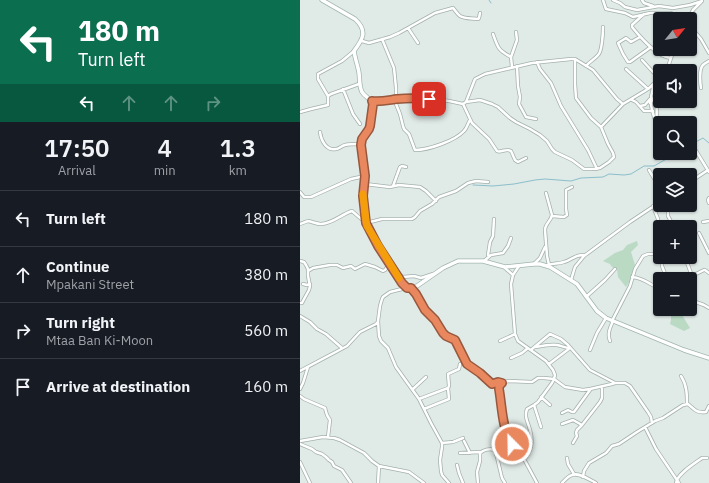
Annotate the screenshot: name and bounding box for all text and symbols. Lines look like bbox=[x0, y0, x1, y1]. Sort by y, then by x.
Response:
text: 180 m bbox=[78, 12, 160, 49]
north arrow bbox=[653, 12, 697, 56]
map controls bbox=[653, 12, 697, 316]
icon: left bbox=[12, 16, 64, 68]
text: Turn left bbox=[78, 48, 146, 71]
button: sound bbox=[653, 64, 697, 108]
pin bbox=[412, 82, 446, 116]
icon: arrive bbox=[418, 88, 440, 110]
icon: left bbox=[76, 92, 98, 114]
icon: ahead bbox=[118, 92, 140, 114]
icon: ahead bbox=[160, 92, 182, 114]
icon: right bbox=[202, 92, 224, 114]
button: search bbox=[653, 116, 697, 160]
text: 17:50 bbox=[44, 132, 109, 164]
text: 4 bbox=[157, 132, 172, 164]
text: 1.3 bbox=[220, 132, 256, 164]
text: Arrival bbox=[58, 162, 96, 179]
text: min bbox=[154, 162, 176, 179]
text: km bbox=[229, 162, 247, 179]
button: layers bbox=[653, 168, 697, 212]
icon: left bbox=[12, 208, 34, 230]
text: Turn left bbox=[46, 209, 106, 228]
text: 180 m bbox=[244, 209, 288, 228]
button: + bbox=[653, 220, 697, 264]
text: Continue bbox=[46, 257, 110, 276]
icon: ahead bbox=[12, 264, 34, 286]
text: 380 m bbox=[244, 265, 288, 284]
button: − bbox=[653, 272, 697, 316]
text: Mpakani Street bbox=[46, 276, 134, 293]
text: Turn right bbox=[46, 313, 115, 332]
icon: right bbox=[12, 320, 34, 342]
text: 560 m bbox=[244, 321, 288, 340]
text: Mtaa Ban Ki-Moon bbox=[46, 332, 153, 349]
icon: arrive bbox=[12, 376, 34, 398]
text: Arrive at destination bbox=[46, 377, 190, 396]
text: 160 m bbox=[244, 377, 288, 396]
position arrow bbox=[491, 423, 533, 465]

